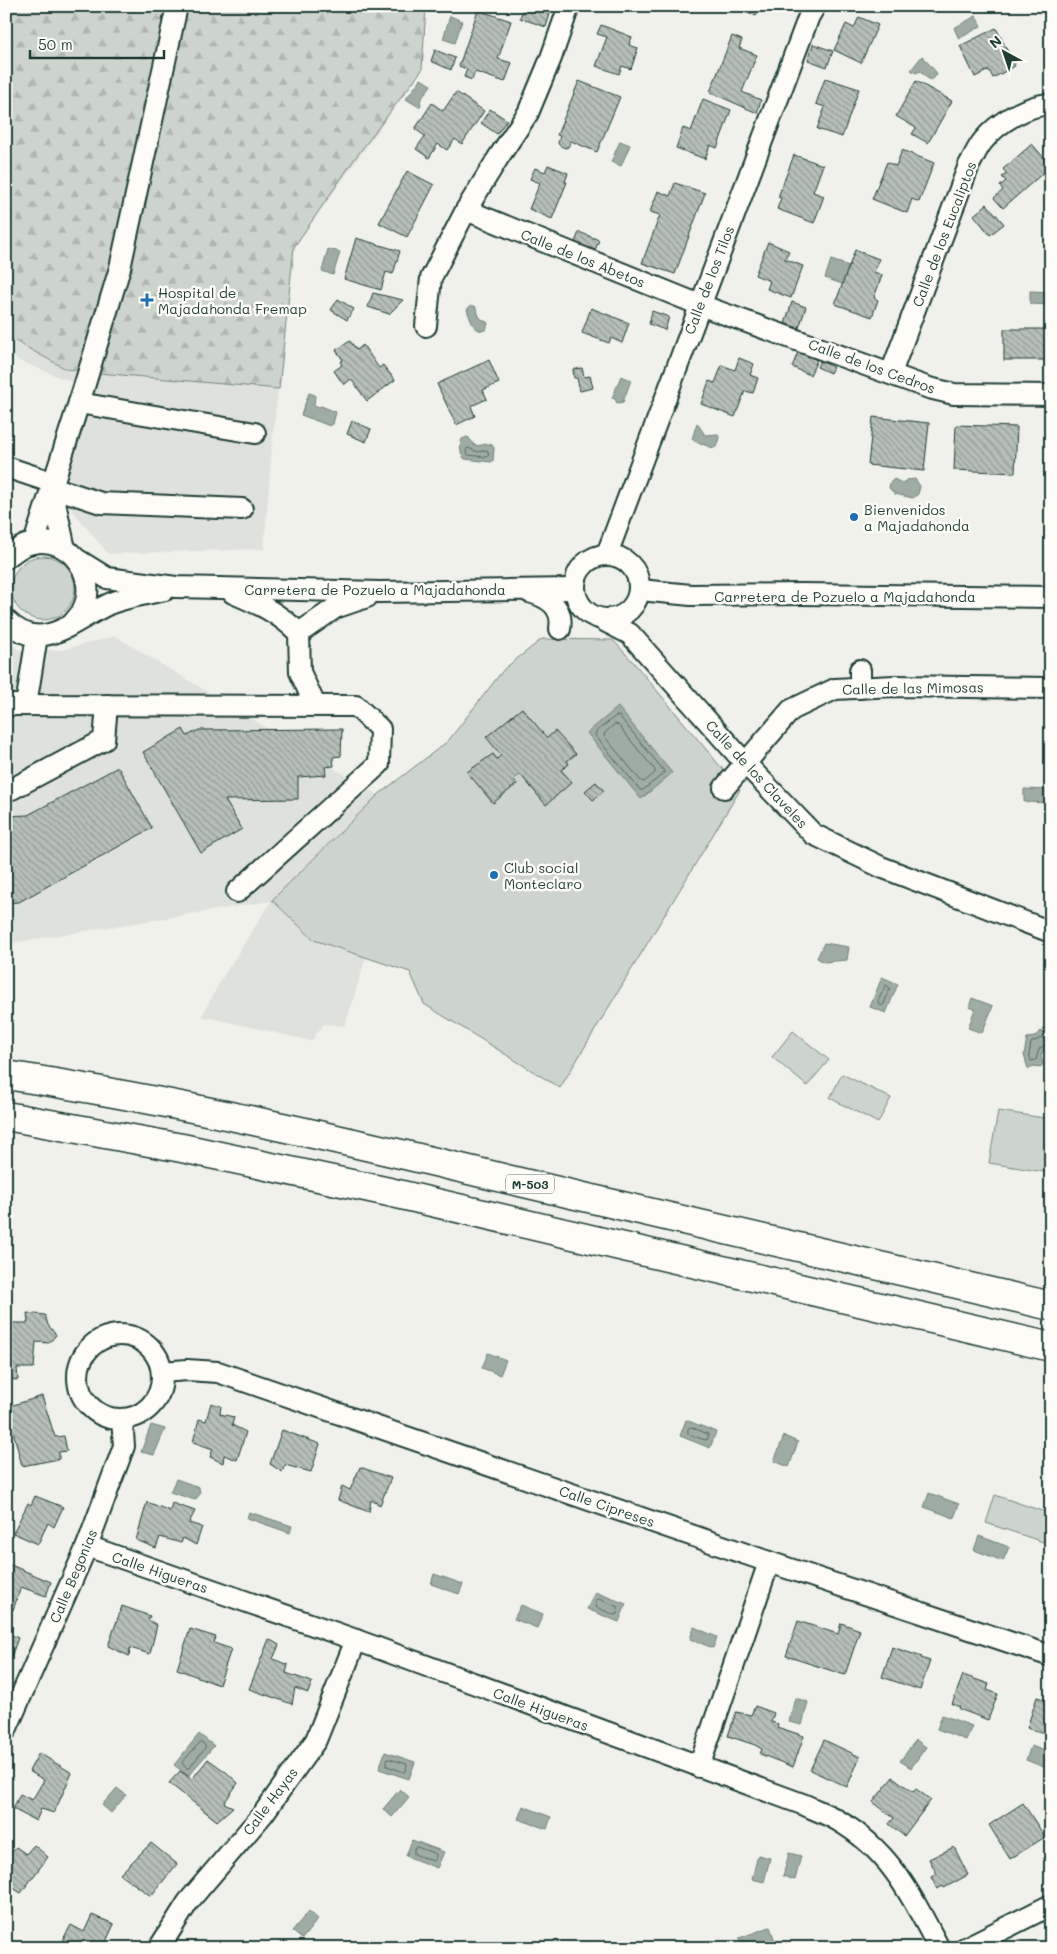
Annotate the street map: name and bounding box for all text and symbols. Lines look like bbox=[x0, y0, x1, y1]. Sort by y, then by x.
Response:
scale bar bbox=[30, 28, 164, 60]
north arrow bbox=[980, 28, 1030, 78]
text: N bbox=[985, 31, 1006, 52]
text: 50 m bbox=[38, 34, 73, 54]
street label: Calle de los Eucaliptos bbox=[907, 159, 981, 309]
street label: Calle de los Tilos bbox=[680, 223, 738, 337]
street label: Calle de los Abetos bbox=[518, 224, 648, 292]
place label: Hospital de Majadahonda Fremap bbox=[158, 283, 307, 318]
marker: Hospital de Majadahonda Fremap bbox=[140, 293, 154, 307]
street label: Calle de los Cedros bbox=[806, 334, 938, 398]
place label: Bienvenidos a Majadahonda bbox=[864, 500, 970, 535]
marker: Bienvenidos a Majadahonda bbox=[848, 511, 860, 523]
street label: Carretera de Pozuelo a Majadahonda bbox=[244, 580, 506, 599]
street label: Carretera de Pozuelo a Majadahonda bbox=[714, 587, 976, 606]
street label: Calle de las Mimosas bbox=[842, 677, 984, 699]
street label: Calle de los Claveles bbox=[702, 716, 812, 832]
place label: Club social Monteclaro bbox=[504, 858, 582, 893]
marker: Club social Monteclaro bbox=[488, 869, 500, 881]
road number: M-503 bbox=[506, 1174, 554, 1194]
street label: Calle Cipreses bbox=[557, 1481, 657, 1531]
street label: Calle Begonias bbox=[45, 1526, 101, 1626]
street label: Calle Higueras bbox=[110, 1547, 210, 1597]
street label: Calle Higueras bbox=[491, 1683, 591, 1735]
street label: Calle Hayas bbox=[238, 1763, 302, 1839]

